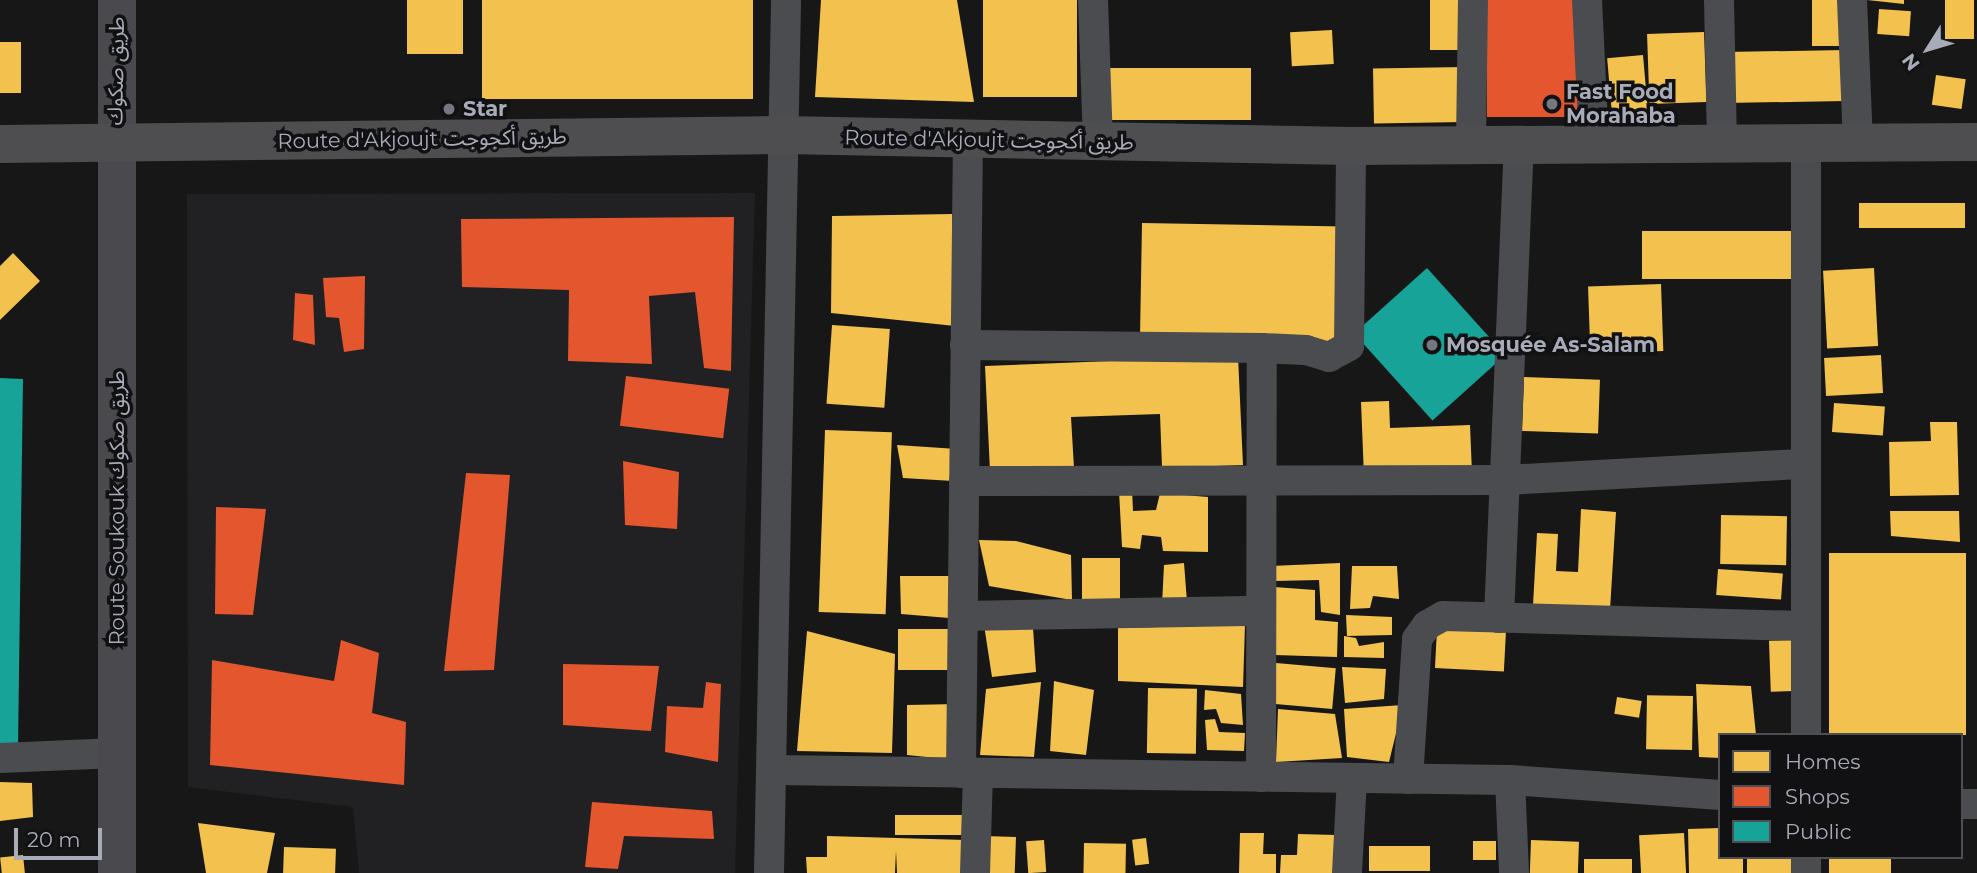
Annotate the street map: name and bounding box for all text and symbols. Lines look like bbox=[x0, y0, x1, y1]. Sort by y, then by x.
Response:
north arrow bbox=[1893, 14, 1963, 84]
street label: طريق صكوك bbox=[102, 16, 130, 126]
text: N bbox=[1897, 49, 1925, 75]
place label: Fast Food Morahaba bbox=[1566, 79, 1676, 129]
place label: Star bbox=[463, 96, 507, 122]
marker: Fast Food Morahaba bbox=[1544, 96, 1560, 112]
marker: Star bbox=[441, 101, 457, 117]
street label: Route d'Akjoujt طريق أكجوجت bbox=[277, 124, 567, 154]
street label: Route d'Akjoujt طريق أكجوجت bbox=[844, 125, 1134, 155]
place label: Mosquée As-Salam bbox=[1446, 332, 1655, 358]
marker: Mosquée As-Salam bbox=[1424, 337, 1440, 353]
street label: Route Soukouk طريق صكوك bbox=[104, 370, 130, 646]
legend bbox=[1718, 733, 1963, 859]
text: Homes bbox=[1785, 749, 1860, 774]
text: Shops bbox=[1785, 784, 1850, 809]
scale bar bbox=[18, 814, 105, 858]
text: Public bbox=[1785, 819, 1852, 844]
text: 20 m bbox=[27, 827, 81, 852]

